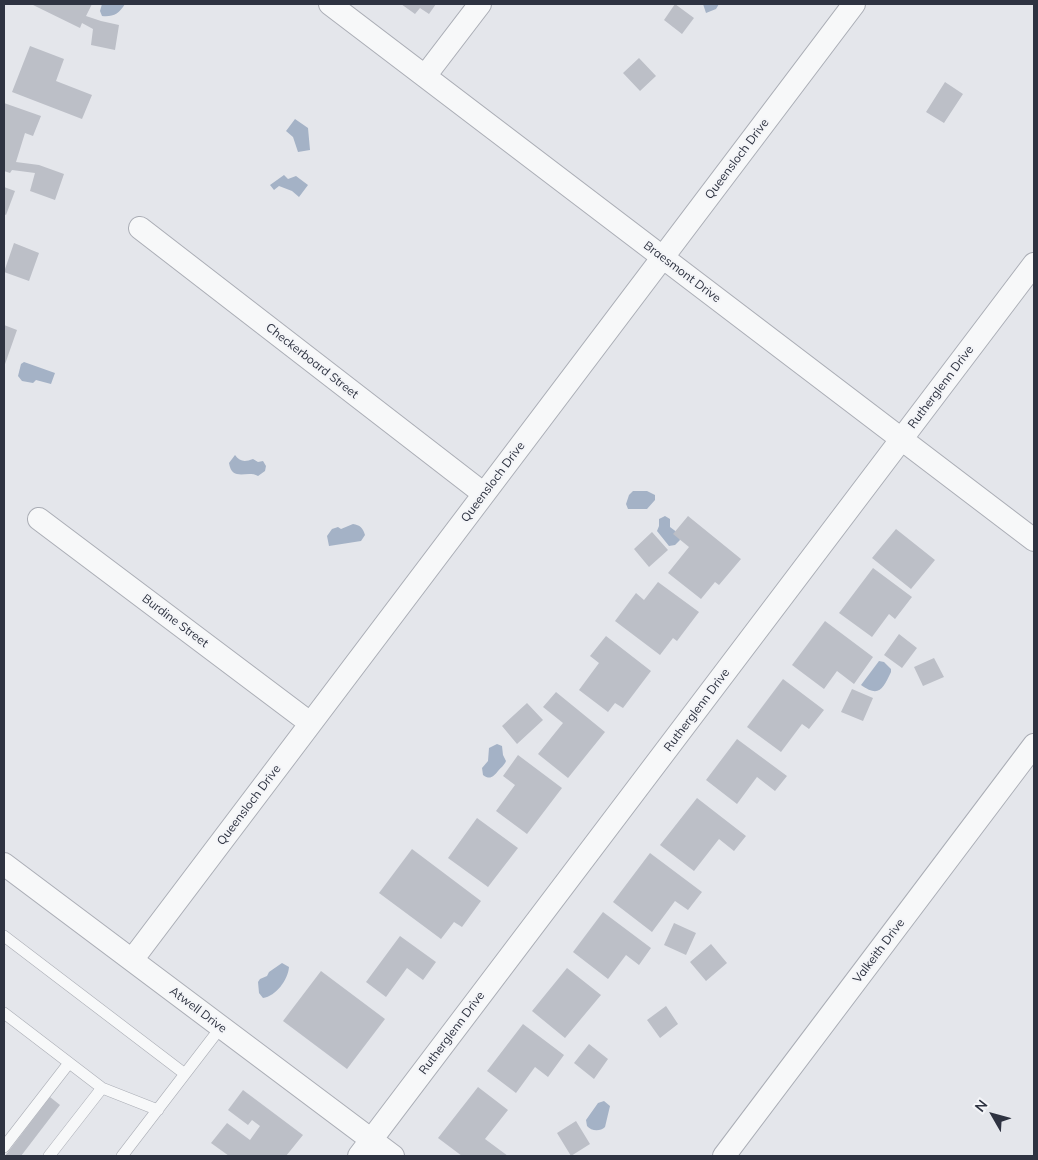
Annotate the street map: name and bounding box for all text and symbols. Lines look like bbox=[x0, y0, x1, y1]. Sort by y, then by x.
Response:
street label: Queensloch Drive bbox=[702, 116, 772, 202]
street label: Braesmont Drive bbox=[641, 238, 723, 306]
street label: Checkerboard Street bbox=[263, 320, 361, 402]
street label: Rutherglenn Drive bbox=[905, 343, 977, 431]
street label: Queensloch Drive bbox=[458, 439, 528, 525]
street label: Burdine Street bbox=[139, 591, 211, 651]
street label: Rutherglenn Drive bbox=[661, 666, 733, 754]
street label: Queensloch Drive bbox=[214, 762, 284, 848]
street label: Valkeith Drive bbox=[850, 916, 908, 986]
street label: Atwell Drive bbox=[167, 984, 229, 1036]
street label: Rutherglenn Drive bbox=[416, 989, 488, 1077]
north arrow bbox=[968, 1090, 1018, 1140]
text: N bbox=[971, 1096, 992, 1115]

